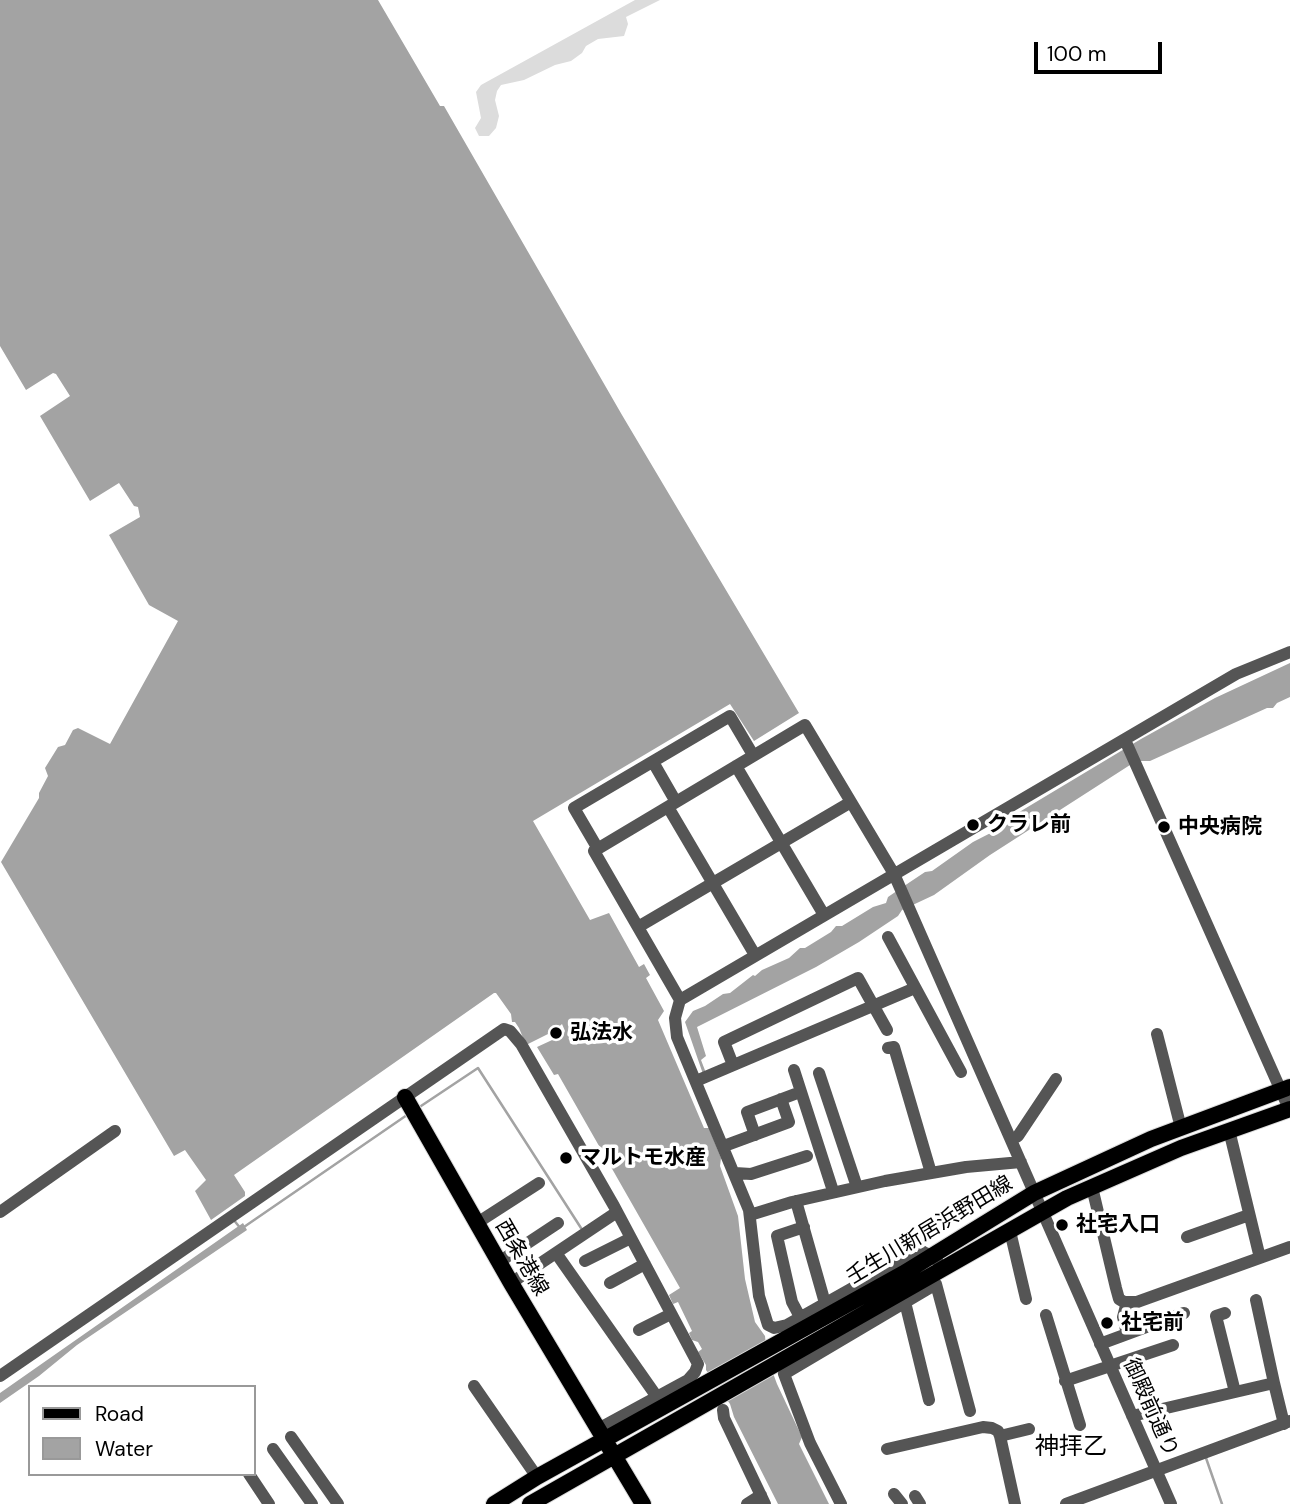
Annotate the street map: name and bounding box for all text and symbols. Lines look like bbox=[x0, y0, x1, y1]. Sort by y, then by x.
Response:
scale bar bbox=[1038, 28, 1166, 72]
text: 100 m bbox=[1047, 40, 1107, 68]
place label: クラレ前 bbox=[987, 812, 1071, 838]
place label: 中央病院 bbox=[1178, 814, 1262, 840]
marker: クラレ前 bbox=[965, 817, 981, 833]
marker: 中央病院 bbox=[1156, 819, 1172, 835]
place label: 弘法水 bbox=[570, 1020, 633, 1046]
marker: 弘法水 bbox=[548, 1025, 564, 1041]
place label: マルトモ水産 bbox=[580, 1145, 706, 1171]
marker: マルトモ水産 bbox=[558, 1150, 574, 1166]
street label: 壬生川新居浜野田線 bbox=[843, 1172, 1017, 1290]
place label: 社宅入口 bbox=[1076, 1212, 1160, 1238]
street label: 西条港線 bbox=[489, 1215, 553, 1301]
marker: 社宅入口 bbox=[1054, 1217, 1070, 1233]
place label: 社宅前 bbox=[1121, 1310, 1184, 1336]
marker: 社宅前 bbox=[1099, 1315, 1115, 1331]
street label: 御殿前通り bbox=[1117, 1355, 1183, 1461]
legend bbox=[28, 1385, 256, 1476]
text: Road bbox=[95, 1400, 144, 1428]
district label: 神拝乙 bbox=[1035, 1434, 1107, 1462]
text: Water bbox=[95, 1435, 153, 1463]

